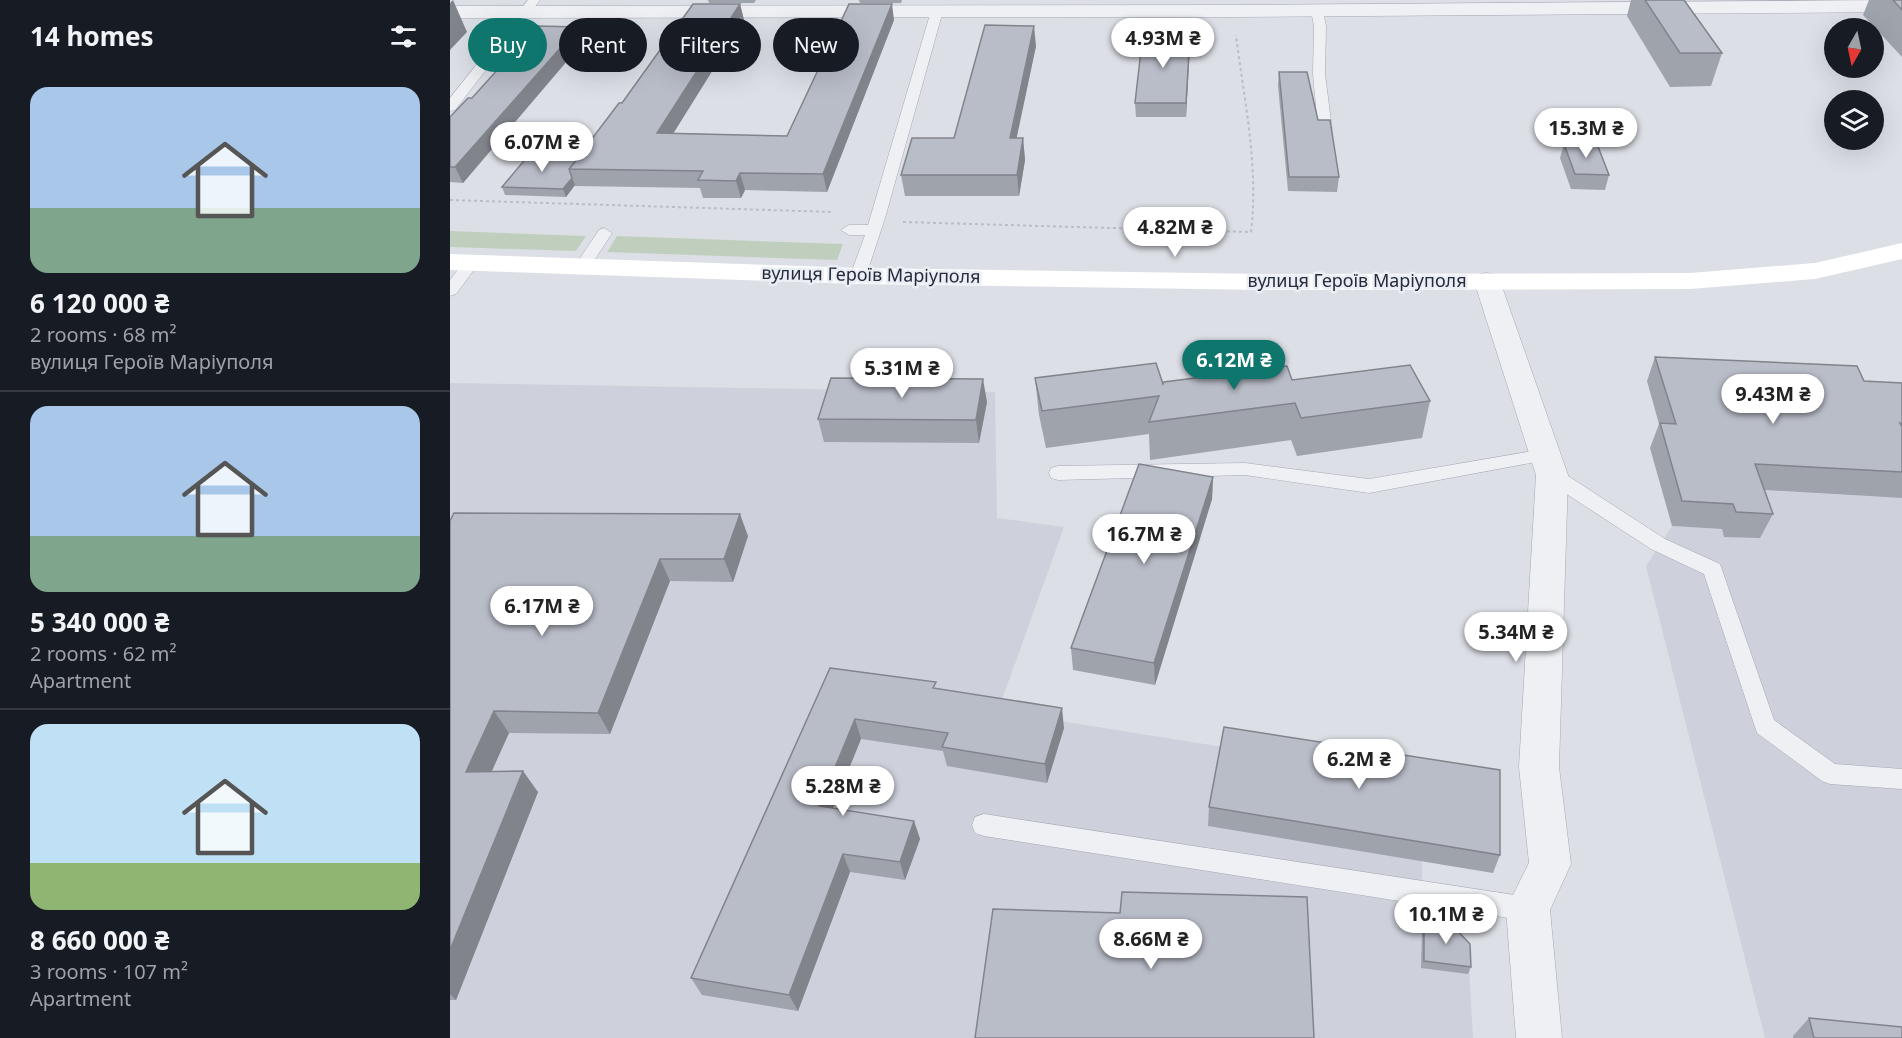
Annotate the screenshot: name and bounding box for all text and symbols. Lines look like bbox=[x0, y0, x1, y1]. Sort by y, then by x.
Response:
text: 14 homes bbox=[30, 18, 154, 54]
chip: Buy bbox=[468, 18, 547, 72]
chip: Rent bbox=[559, 18, 647, 72]
chip: Filters bbox=[659, 18, 761, 72]
chip: New bbox=[773, 18, 859, 72]
pin: 4.93M ₴ bbox=[1108, 18, 1218, 69]
north arrow bbox=[1824, 18, 1884, 78]
map controls bbox=[1824, 18, 1884, 150]
icon: filters bbox=[387, 20, 420, 53]
text: 4.93M ₴ bbox=[1125, 24, 1201, 51]
button: layers bbox=[1824, 90, 1884, 150]
pin: 15.3M ₴ bbox=[1531, 108, 1641, 159]
text: 15.3M ₴ bbox=[1548, 114, 1624, 141]
pin: 6.07M ₴ bbox=[487, 122, 597, 173]
icon: home bbox=[171, 126, 279, 234]
text: 6.07M ₴ bbox=[504, 128, 580, 155]
pin: 4.82M ₴ bbox=[1120, 207, 1230, 258]
text: 4.82M ₴ bbox=[1137, 213, 1213, 240]
street label: вулиця Героїв Маріуполя bbox=[761, 260, 981, 288]
street label: вулиця Героїв Маріуполя bbox=[1247, 268, 1467, 292]
text: 6 120 000 ₴ bbox=[30, 285, 169, 321]
text: 2 rooms · 68 m² bbox=[30, 321, 177, 348]
pin: 6.12M ₴ bbox=[1179, 340, 1289, 391]
text: 6.12M ₴ bbox=[1196, 346, 1272, 373]
text: вулиця Героїв Маріуполя bbox=[30, 348, 274, 375]
pin: 5.31M ₴ bbox=[847, 348, 957, 399]
text: 5.31M ₴ bbox=[864, 354, 940, 381]
pin: 9.43M ₴ bbox=[1718, 374, 1828, 425]
text: 9.43M ₴ bbox=[1735, 380, 1811, 407]
icon: home bbox=[171, 445, 279, 553]
pin: 16.7M ₴ bbox=[1089, 514, 1199, 565]
text: 16.7M ₴ bbox=[1106, 520, 1182, 547]
pin: 6.17M ₴ bbox=[487, 586, 597, 637]
text: 6.17M ₴ bbox=[504, 592, 580, 619]
text: 5 340 000 ₴ bbox=[30, 604, 169, 640]
pin: 5.34M ₴ bbox=[1461, 612, 1571, 663]
text: 5.34M ₴ bbox=[1478, 618, 1554, 645]
text: 2 rooms · 62 m² bbox=[30, 640, 177, 667]
text: Apartment bbox=[30, 667, 131, 694]
pin: 6.2M ₴ bbox=[1310, 739, 1408, 790]
text: 6.2M ₴ bbox=[1327, 745, 1391, 772]
icon: home bbox=[171, 763, 279, 871]
pin: 5.28M ₴ bbox=[788, 766, 898, 817]
text: 5.28M ₴ bbox=[805, 772, 881, 799]
pin: 10.1M ₴ bbox=[1391, 894, 1501, 945]
text: 10.1M ₴ bbox=[1408, 900, 1484, 927]
pin: 8.66M ₴ bbox=[1096, 919, 1206, 970]
text: 8 660 000 ₴ bbox=[30, 922, 169, 958]
text: 8.66M ₴ bbox=[1113, 925, 1189, 952]
text: 3 rooms · 107 m² bbox=[30, 958, 188, 985]
text: Apartment bbox=[30, 985, 131, 1012]

